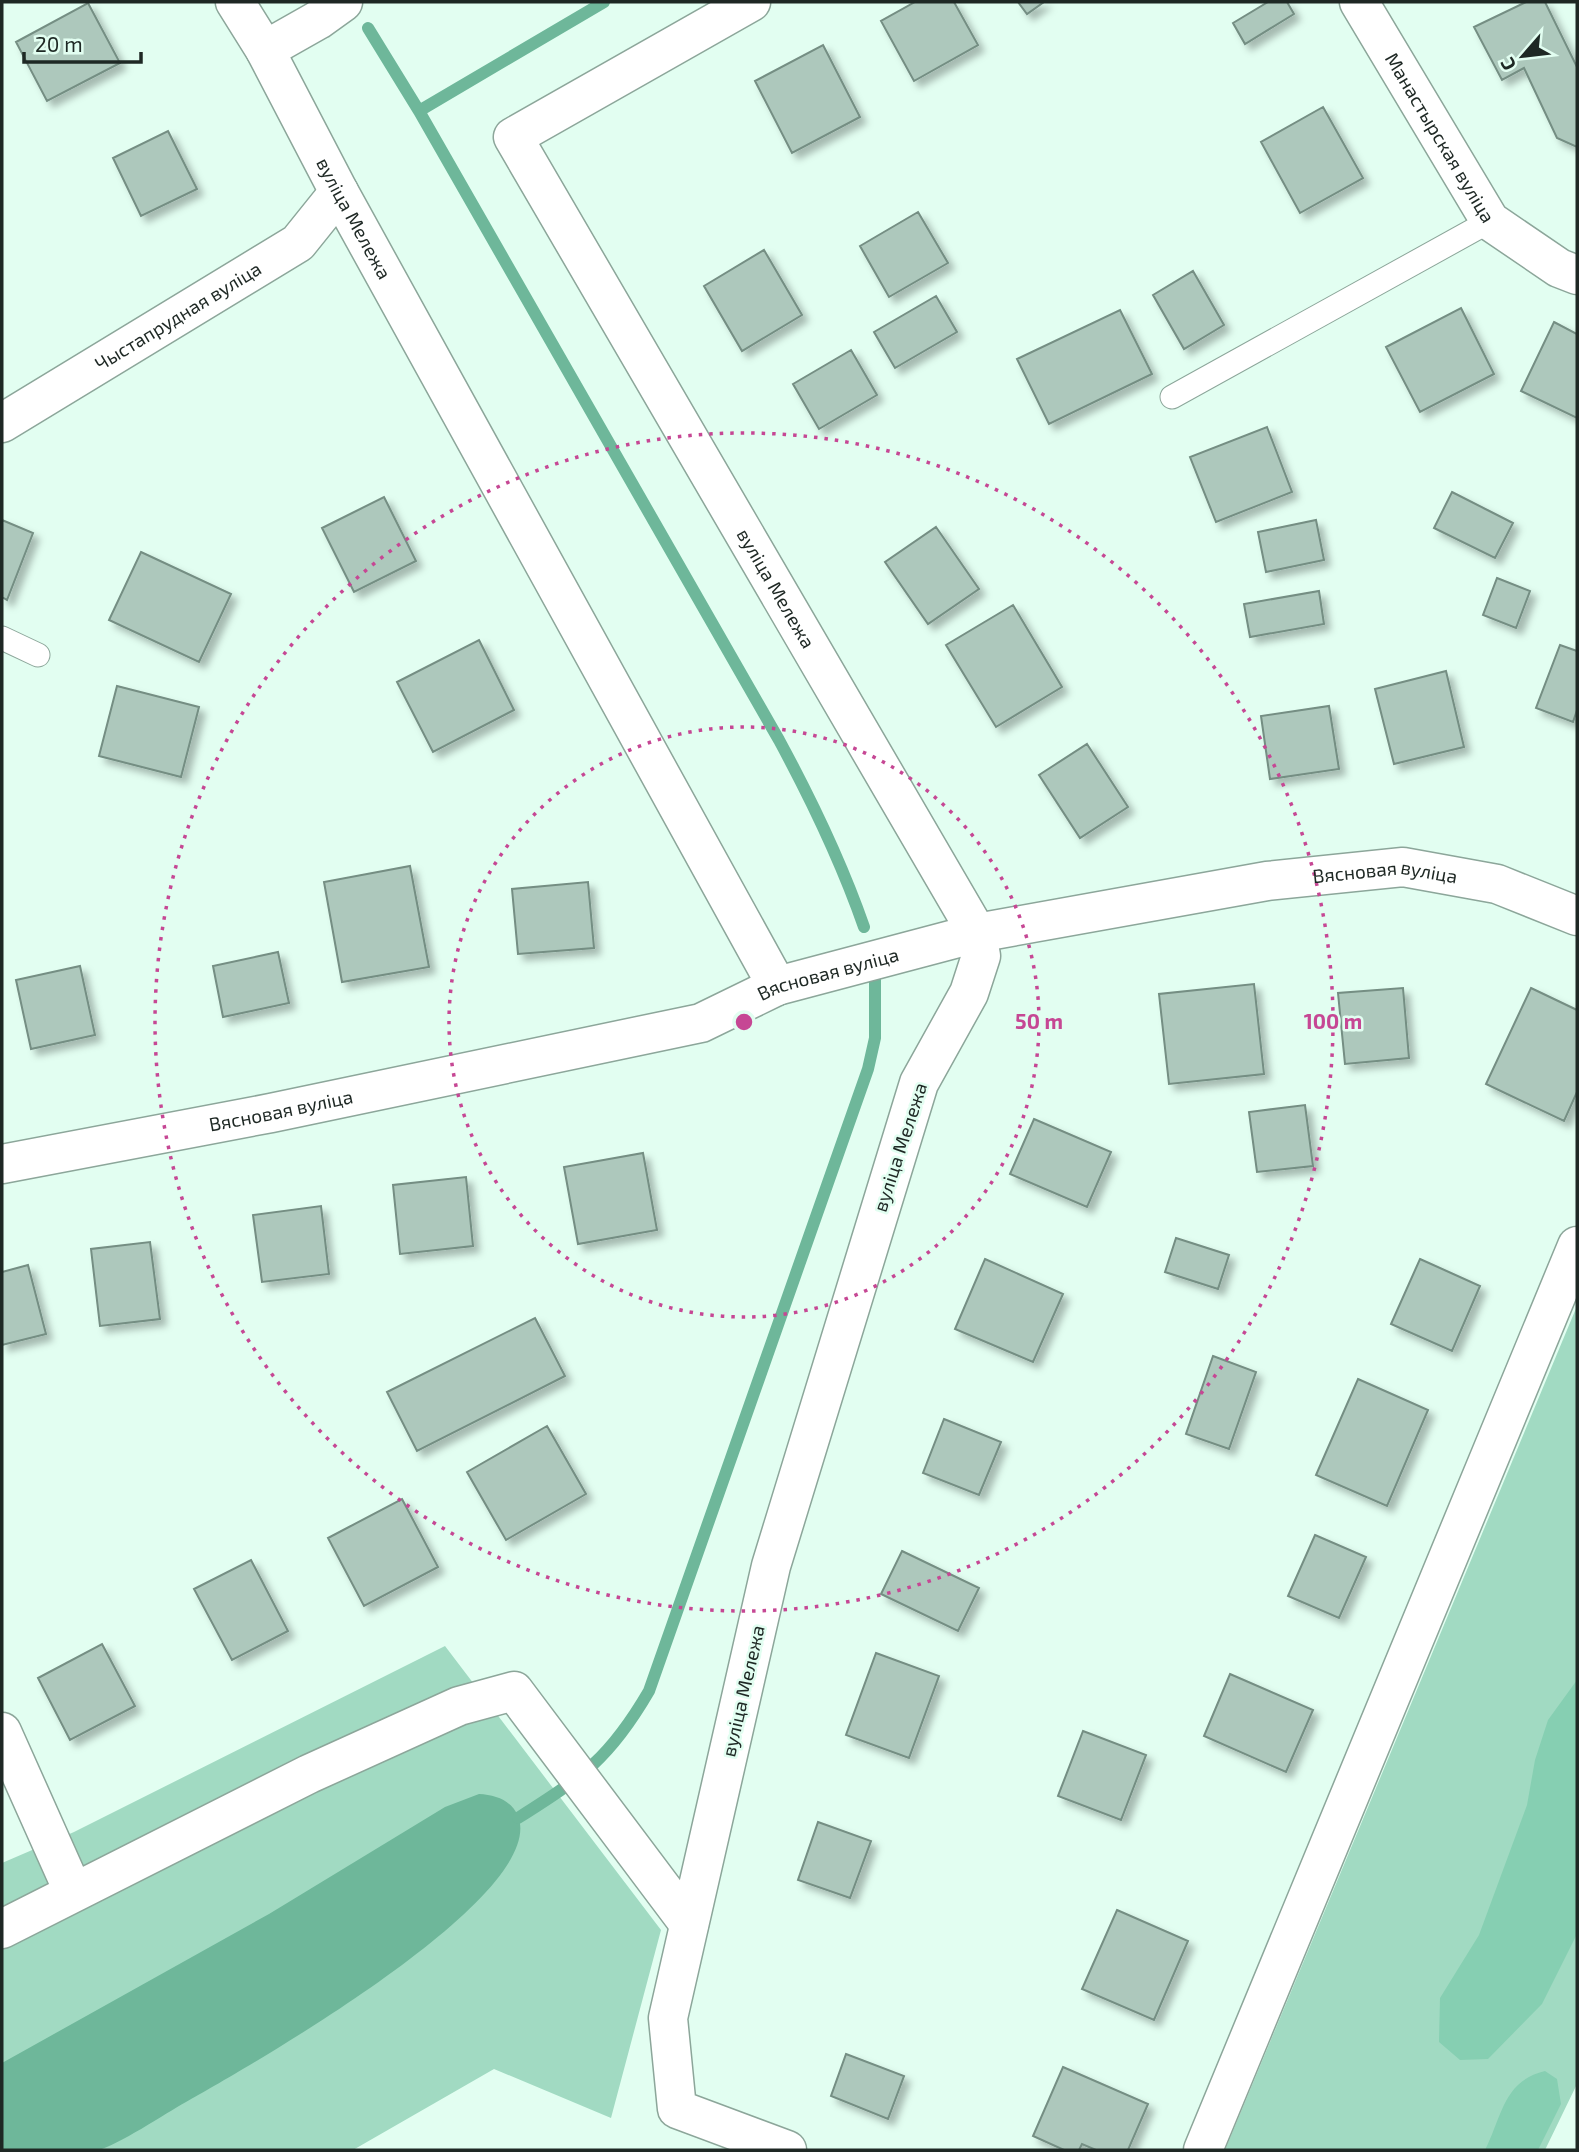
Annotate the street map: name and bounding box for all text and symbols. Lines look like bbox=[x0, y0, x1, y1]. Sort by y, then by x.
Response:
scale bar bbox=[24, 21, 142, 65]
north arrow bbox=[1488, 21, 1558, 91]
text: 20 m bbox=[35, 31, 83, 56]
street label: Манастырская вуліца bbox=[1381, 48, 1500, 226]
text: С bbox=[1495, 54, 1520, 75]
street label: вуліца Мележа bbox=[312, 154, 397, 283]
street label: Чыстапрудная вуліца bbox=[90, 256, 265, 375]
street label: вуліца Мележа bbox=[733, 524, 820, 652]
street label: Вясновая вуліца bbox=[1311, 855, 1459, 888]
street label: Вясновая вуліца bbox=[753, 942, 901, 1005]
text: 50 m bbox=[1015, 1008, 1063, 1033]
text: 100 m bbox=[1304, 1008, 1362, 1033]
centre of rings bbox=[732, 1010, 756, 1034]
street label: вуліца Мележа bbox=[868, 1079, 932, 1215]
street label: Вясновая вуліца bbox=[207, 1084, 355, 1136]
street label: вуліца Мележа bbox=[716, 1623, 770, 1759]

